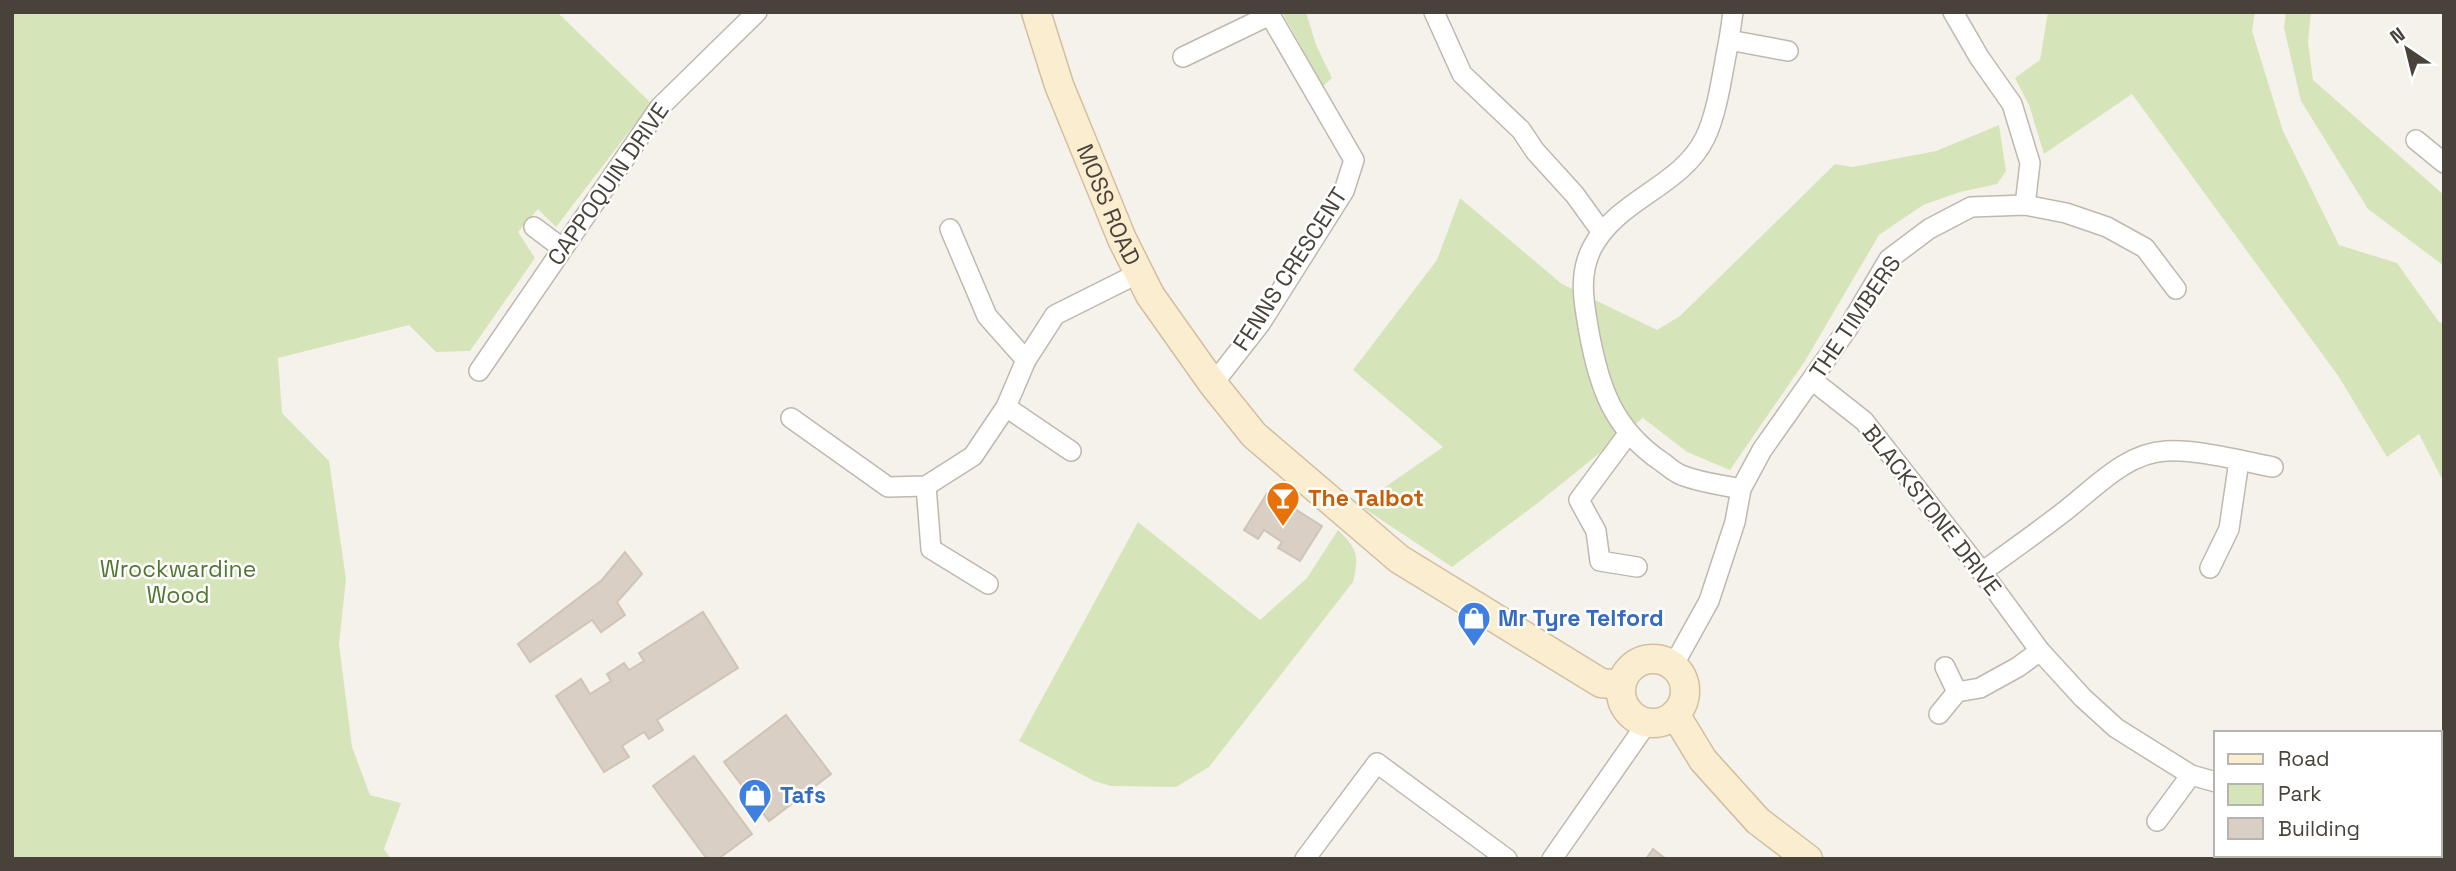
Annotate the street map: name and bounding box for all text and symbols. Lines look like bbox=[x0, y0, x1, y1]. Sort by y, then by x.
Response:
north arrow bbox=[2372, 14, 2442, 84]
text: N bbox=[2385, 22, 2410, 49]
street label: CAPPOQUIN DRIVE bbox=[541, 97, 675, 271]
street label: MOSS ROAD bbox=[1070, 140, 1148, 270]
street label: FENNS CRESCENT bbox=[1226, 182, 1354, 356]
street label: THE TIMBERS bbox=[1803, 249, 1907, 385]
street label: BLACKSTONE DRIVE bbox=[1856, 418, 2008, 602]
bar icon: The Talbot bbox=[1264, 479, 1302, 528]
place label: The Talbot bbox=[1308, 483, 1424, 513]
park label: Wrockwardine Wood bbox=[100, 554, 256, 610]
shop icon: Mr Tyre Telford bbox=[1455, 599, 1493, 648]
place label: Mr Tyre Telford bbox=[1498, 603, 1664, 633]
legend bbox=[2214, 731, 2442, 857]
text: Road bbox=[2278, 745, 2330, 772]
shop icon: Tafs bbox=[736, 776, 774, 825]
place label: Tafs bbox=[780, 780, 826, 810]
text: Park bbox=[2278, 780, 2322, 807]
text: Building bbox=[2278, 815, 2360, 842]

